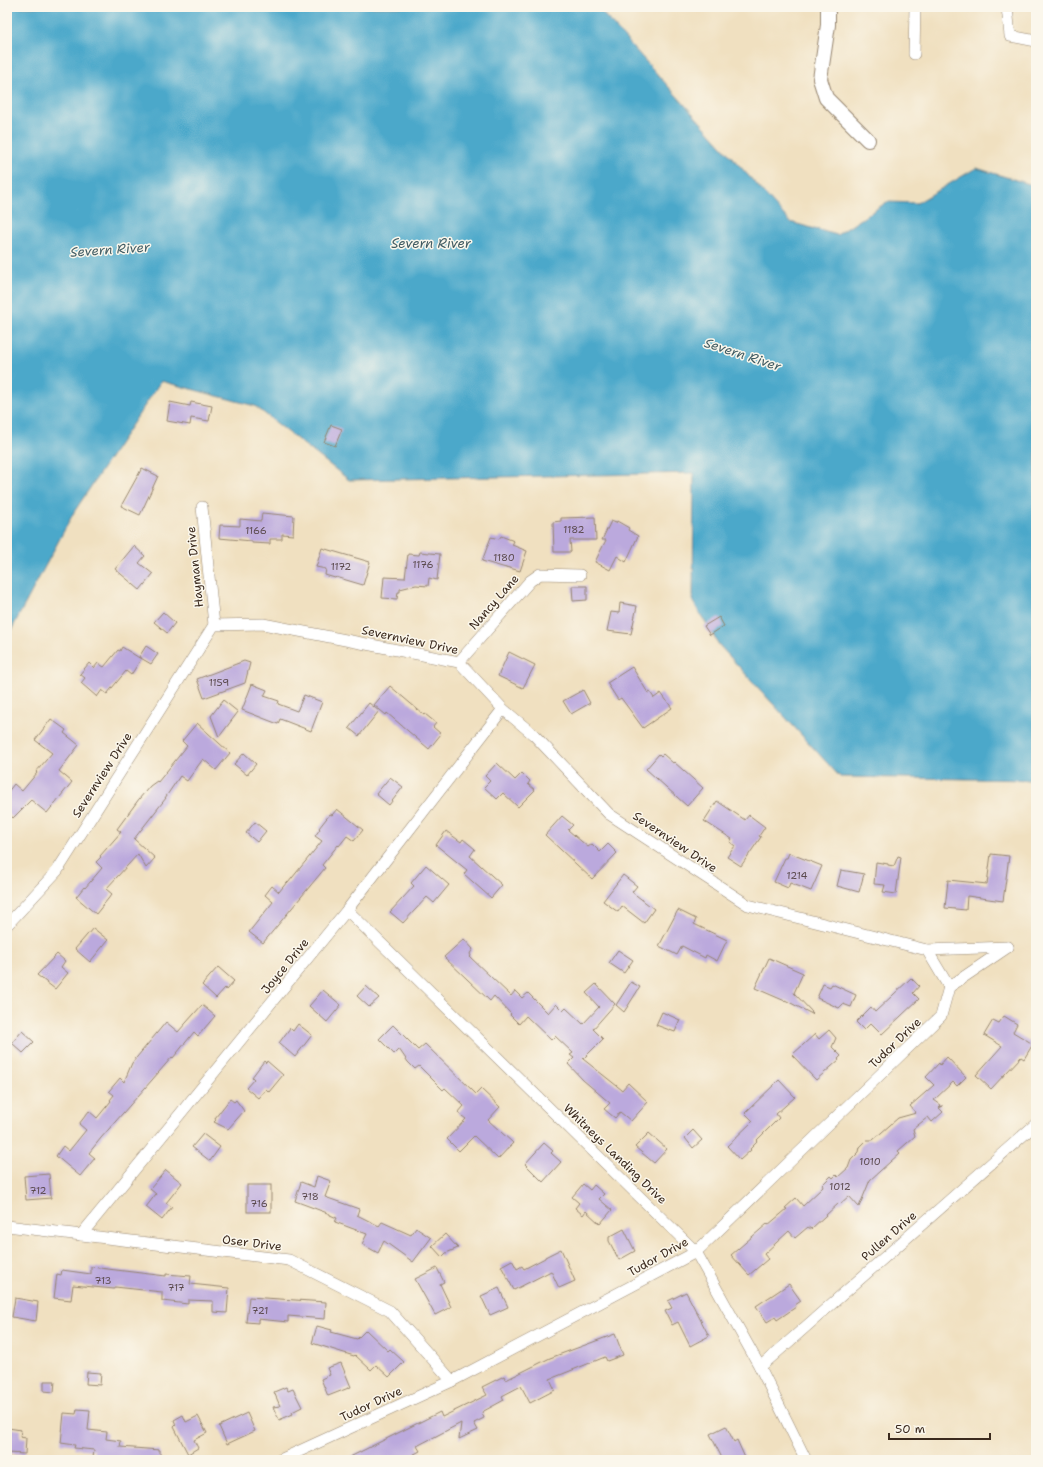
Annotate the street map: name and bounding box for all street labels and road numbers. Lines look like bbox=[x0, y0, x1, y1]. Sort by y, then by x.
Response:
street label: Hayman Drive bbox=[183, 525, 207, 608]
street label: Nancy Lane bbox=[465, 571, 523, 633]
street label: Severnview Drive bbox=[360, 622, 460, 658]
street label: Severnview Drive bbox=[68, 729, 136, 821]
street label: Severnview Drive bbox=[630, 808, 720, 876]
street label: Joyce Drive bbox=[258, 935, 313, 997]
street label: Tudor Drive bbox=[865, 1014, 925, 1072]
street label: Whitneys Landing Drive bbox=[560, 1100, 670, 1208]
street label: Pullen Drive bbox=[858, 1207, 920, 1264]
street label: Oser Drive bbox=[221, 1231, 283, 1255]
street label: Tudor Drive bbox=[625, 1234, 691, 1280]
street label: Tudor Drive bbox=[337, 1383, 405, 1425]

